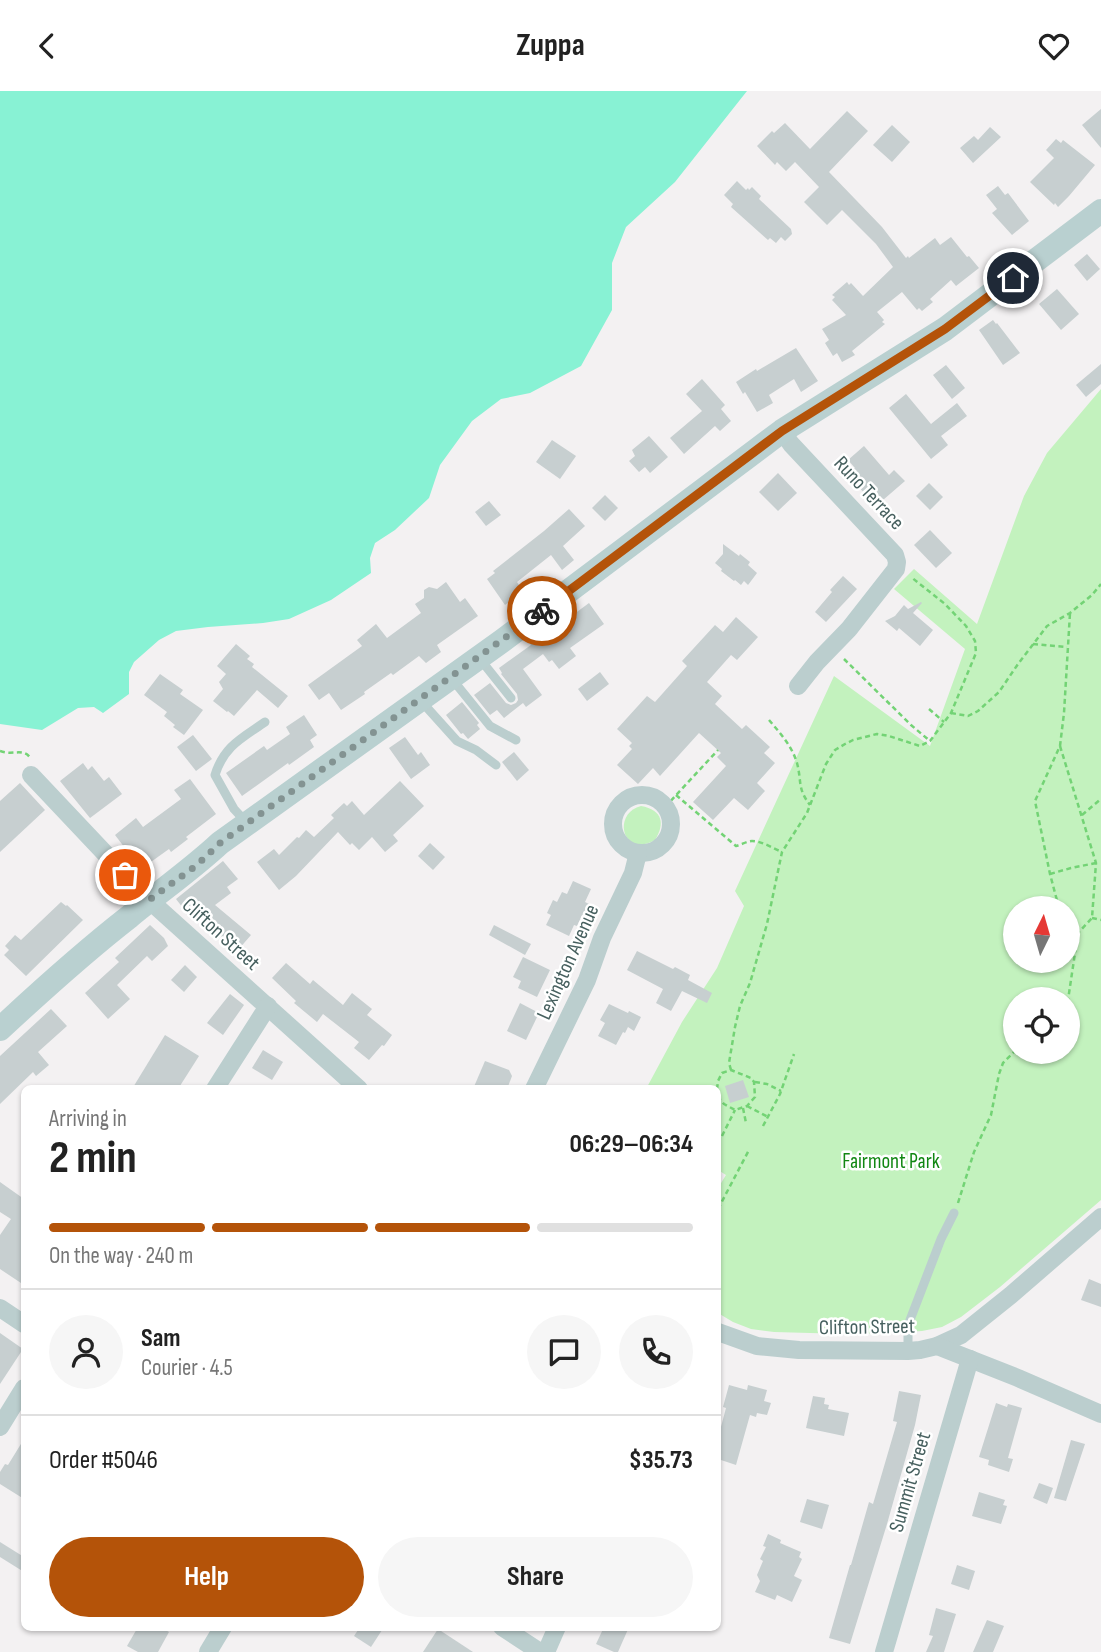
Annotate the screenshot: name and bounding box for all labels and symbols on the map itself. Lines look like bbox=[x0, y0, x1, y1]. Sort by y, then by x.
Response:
pin bbox=[983, 248, 1043, 308]
street label: Runo Terrace bbox=[829, 451, 909, 535]
courier bbox=[507, 576, 577, 646]
pin bbox=[95, 845, 155, 905]
street label: Clifton Street bbox=[177, 893, 265, 975]
north arrow bbox=[1003, 896, 1080, 973]
street label: Lexington Avenue bbox=[531, 900, 605, 1024]
park label: Fairmont Park bbox=[842, 1149, 940, 1174]
street label: Clifton Street bbox=[819, 1314, 915, 1340]
street label: Summit Street bbox=[884, 1429, 936, 1535]

